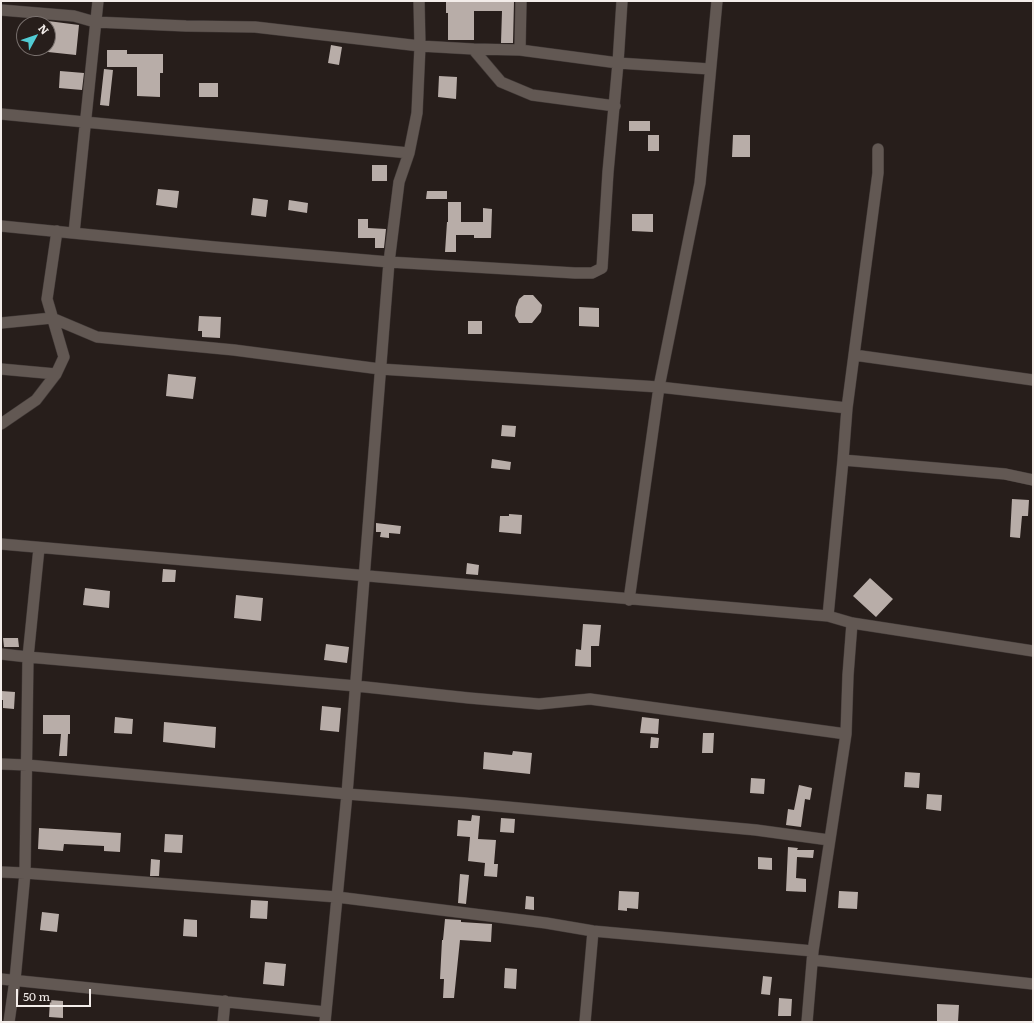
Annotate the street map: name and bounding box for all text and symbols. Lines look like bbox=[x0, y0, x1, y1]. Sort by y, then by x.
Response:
north arrow bbox=[16, 16, 56, 56]
text: N bbox=[35, 20, 54, 38]
scale bar bbox=[18, 981, 93, 1007]
text: 50 m bbox=[23, 987, 50, 1005]

